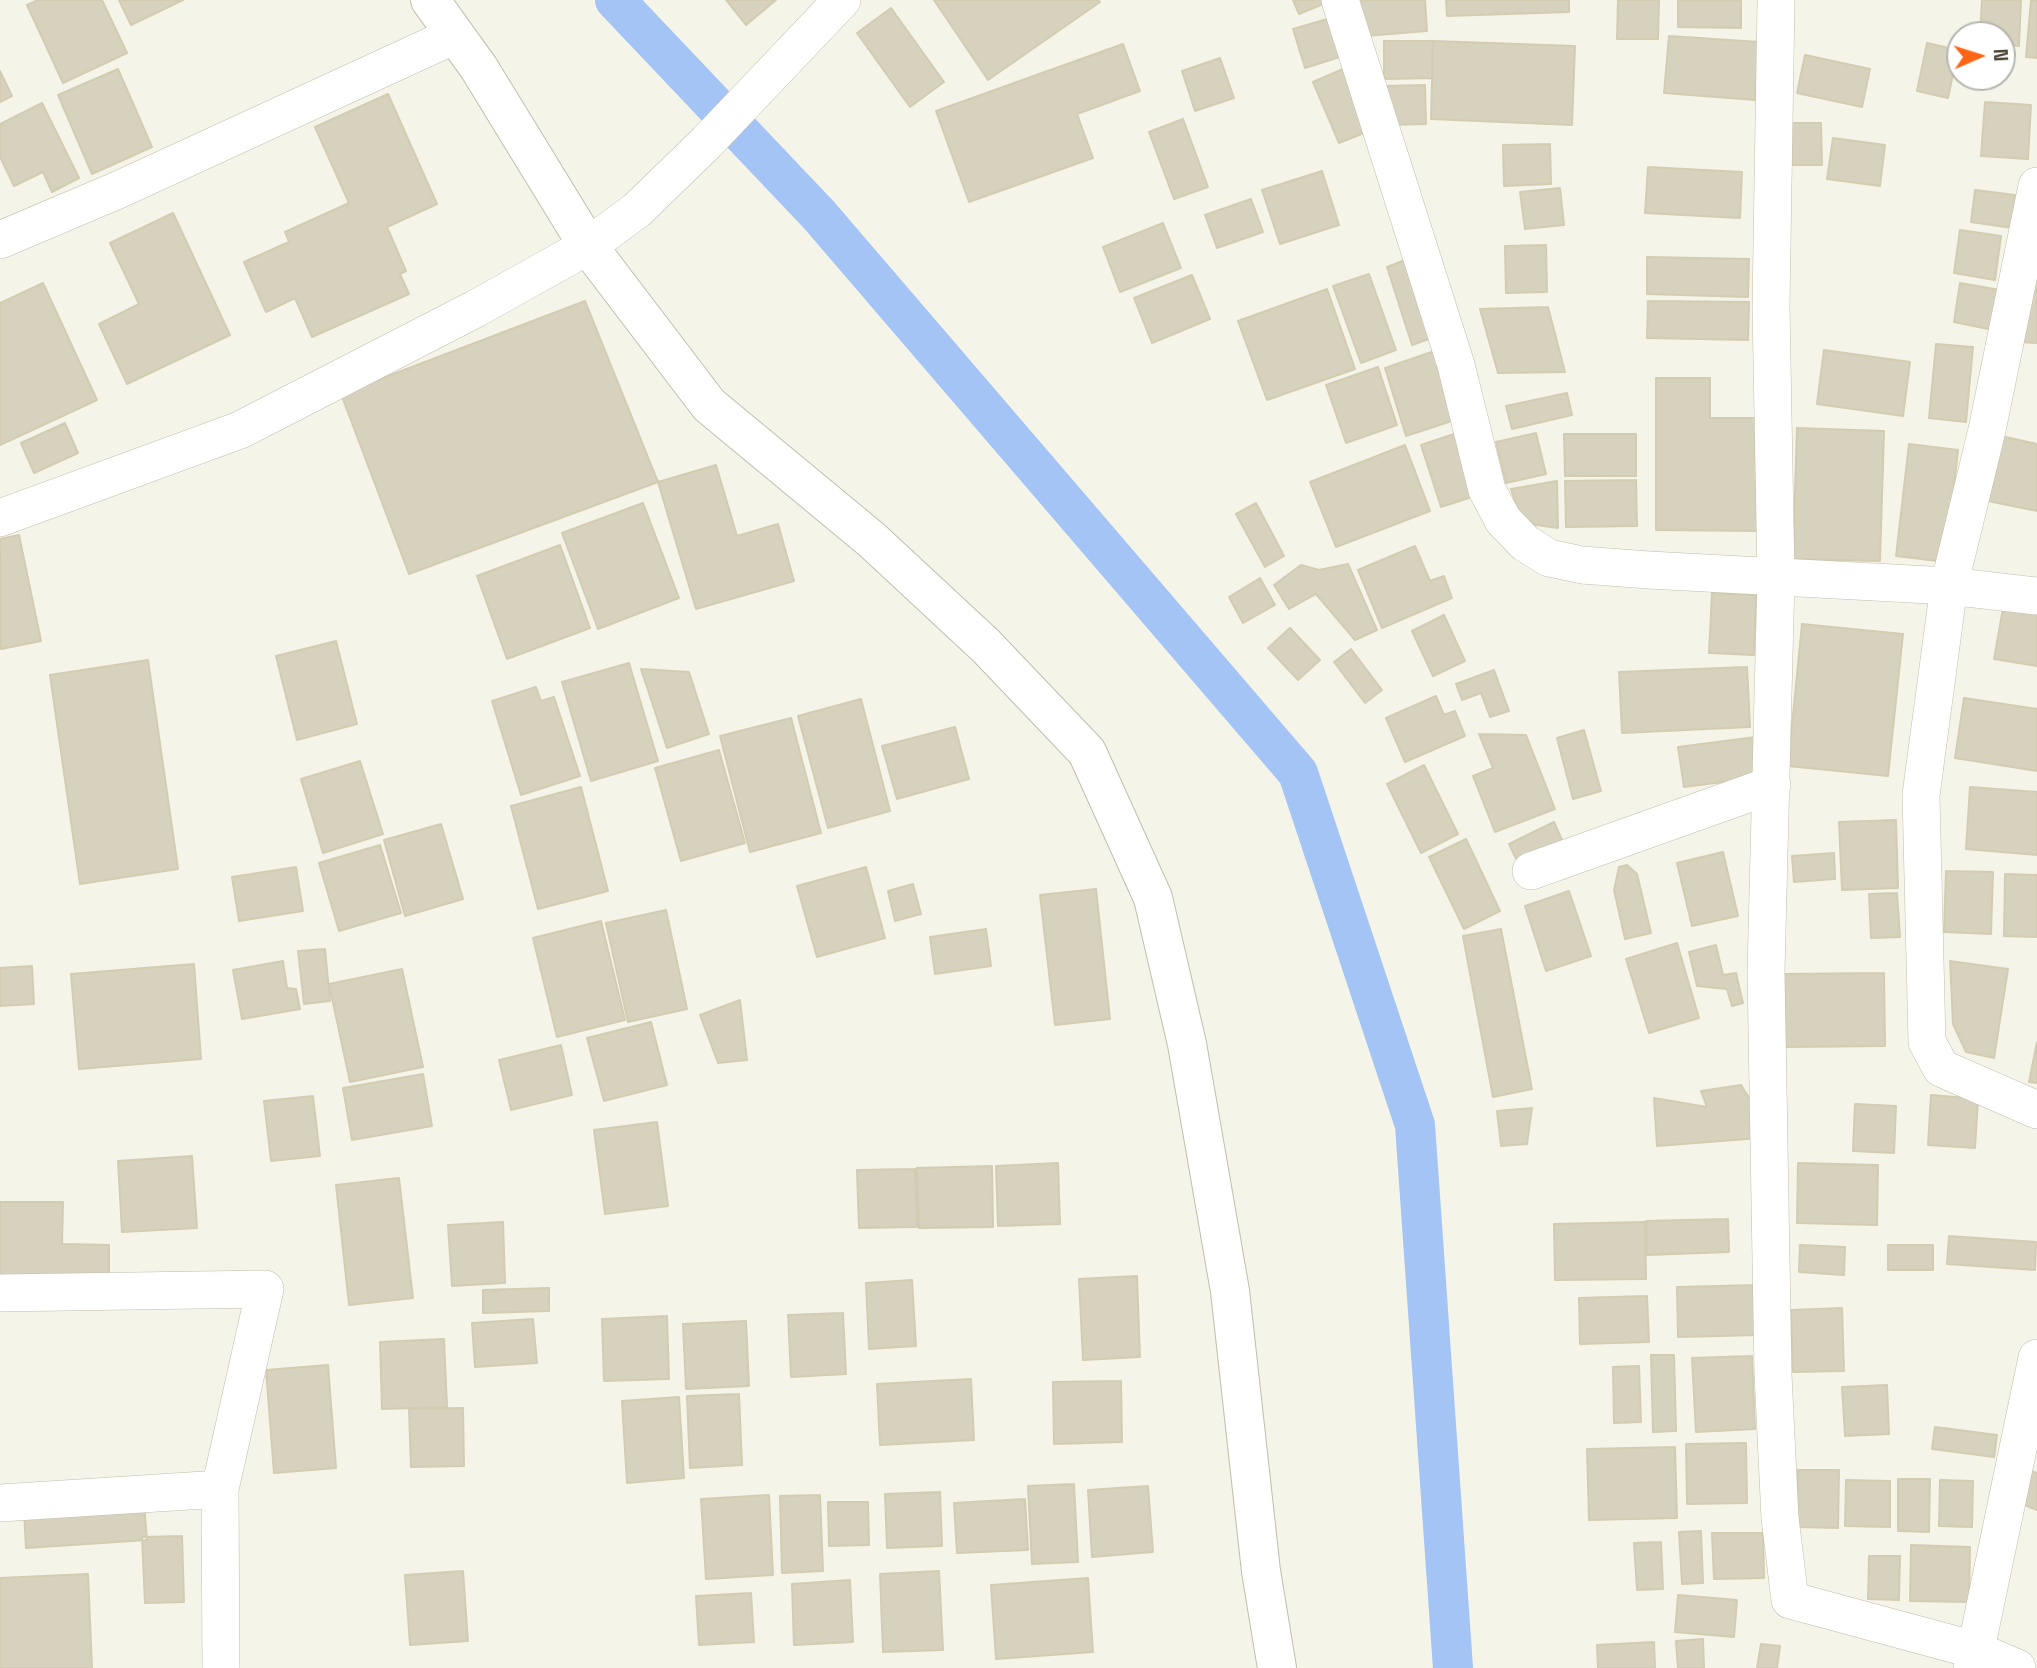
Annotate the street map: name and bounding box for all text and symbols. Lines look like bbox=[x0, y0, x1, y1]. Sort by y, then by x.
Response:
north arrow bbox=[1946, 21, 2016, 91]
text: N bbox=[1988, 48, 2013, 62]

